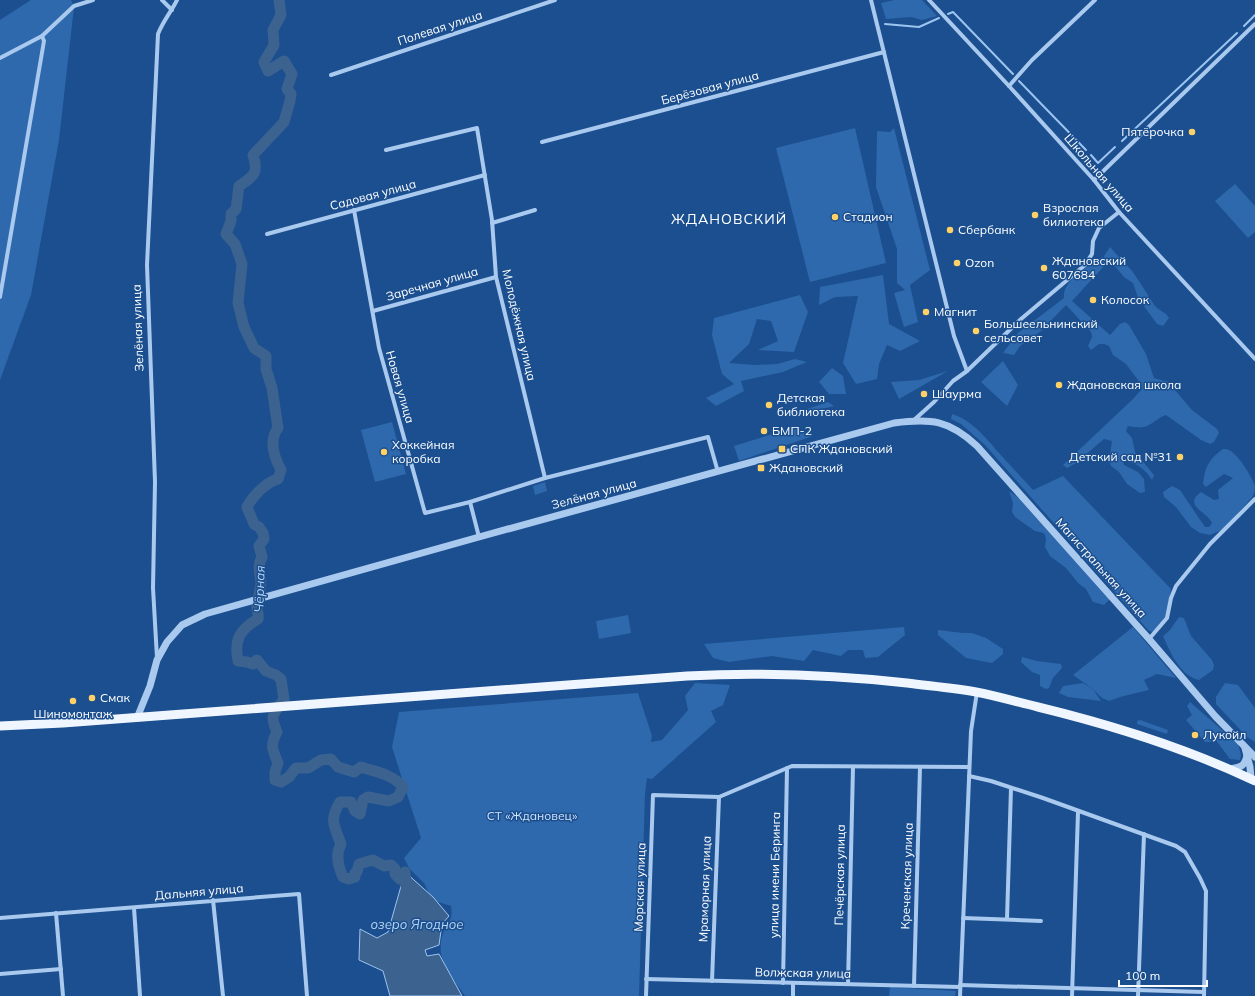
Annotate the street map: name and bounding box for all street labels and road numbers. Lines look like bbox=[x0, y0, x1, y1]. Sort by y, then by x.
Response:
street label: Полевая улица bbox=[395, 7, 484, 48]
street label: Берёзовая улица bbox=[659, 67, 760, 108]
street label: Школьная улица bbox=[1061, 130, 1138, 215]
street label: Садовая улица bbox=[328, 176, 418, 213]
street label: Заречная улица bbox=[384, 263, 480, 304]
street label: Молодёжная улица bbox=[499, 268, 540, 382]
street label: Зелёная улица bbox=[128, 284, 147, 372]
street label: Новая улица bbox=[383, 349, 418, 425]
street label: Зелёная улица bbox=[550, 475, 638, 512]
street label: Магистральная улица bbox=[1053, 515, 1150, 621]
street label: улица имени Беринга bbox=[766, 812, 783, 938]
street label: Креченская улица bbox=[897, 822, 916, 930]
street label: Печёрская улица bbox=[831, 824, 848, 926]
street label: Мраморная улица bbox=[695, 836, 714, 942]
street label: Морская улица bbox=[630, 842, 649, 932]
street label: Дальняя улица bbox=[154, 880, 244, 903]
street label: Волжская улица bbox=[755, 964, 851, 981]

